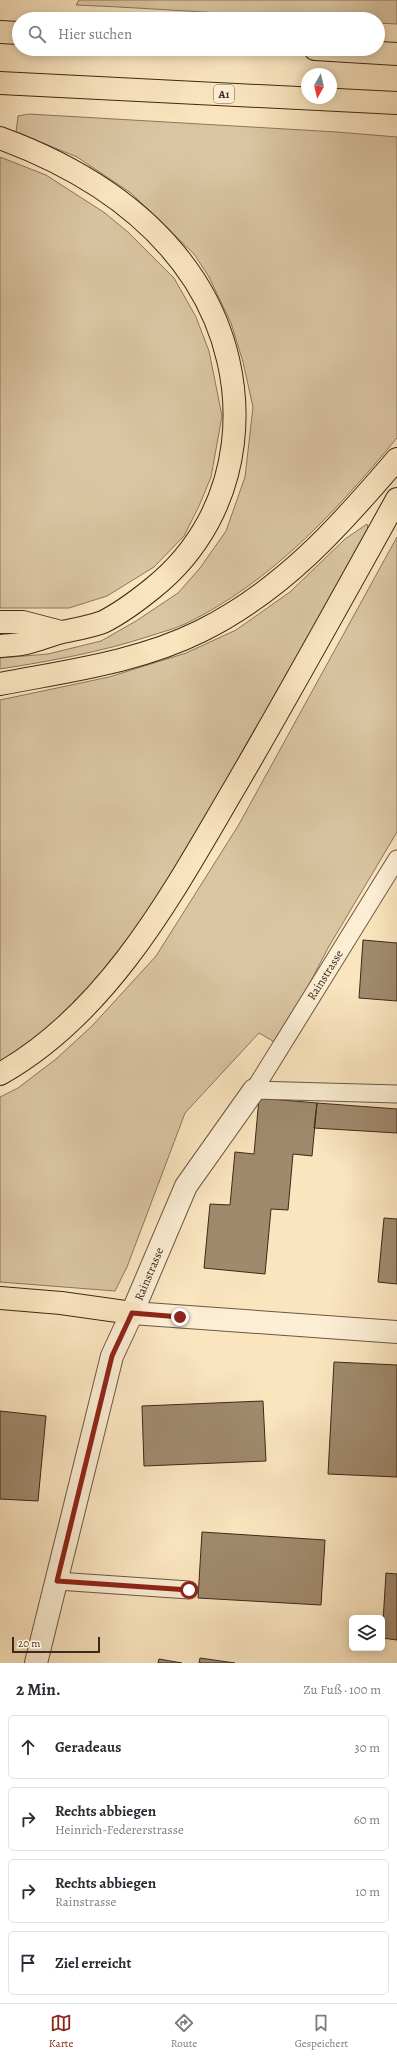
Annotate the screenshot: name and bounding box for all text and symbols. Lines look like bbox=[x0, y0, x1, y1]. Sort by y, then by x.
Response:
search box bbox=[12, 12, 385, 56]
icon: search bbox=[26, 23, 48, 45]
text: Hier suchen bbox=[58, 24, 132, 44]
north arrow bbox=[301, 68, 337, 104]
road number: A1 bbox=[214, 85, 234, 103]
street label: Rainstrasse bbox=[303, 947, 347, 1003]
street label: Rainstrasse bbox=[131, 1245, 167, 1303]
route end bbox=[171, 1308, 189, 1326]
route start bbox=[180, 1581, 198, 1599]
map controls bbox=[349, 1615, 385, 1651]
button: layers bbox=[349, 1615, 385, 1651]
scale bar bbox=[12, 1635, 100, 1654]
text: 20 m bbox=[18, 1636, 40, 1651]
text: 2 Min. bbox=[16, 1678, 61, 1701]
text: Zu Fuß · 100 m bbox=[303, 1681, 381, 1698]
icon: ahead bbox=[17, 1736, 39, 1758]
text: Geradeaus bbox=[55, 1737, 121, 1757]
text: 30 m bbox=[354, 1739, 380, 1756]
text: Rechts abbiegen bbox=[55, 1801, 156, 1821]
icon: right bbox=[17, 1808, 39, 1830]
text: 60 m bbox=[354, 1811, 380, 1828]
text: Heinrich-Federerstrasse bbox=[55, 1821, 184, 1838]
text: Rechts abbiegen bbox=[55, 1873, 156, 1893]
icon: right bbox=[17, 1880, 39, 1902]
text: 10 m bbox=[355, 1883, 380, 1900]
text: Rainstrasse bbox=[55, 1893, 116, 1910]
icon: arrive bbox=[17, 1952, 39, 1974]
text: Ziel erreicht bbox=[55, 1953, 131, 1973]
tab: Karte bbox=[49, 2012, 73, 2051]
tab: Route bbox=[171, 2012, 197, 2051]
tab: Gespeichert bbox=[295, 2012, 348, 2051]

